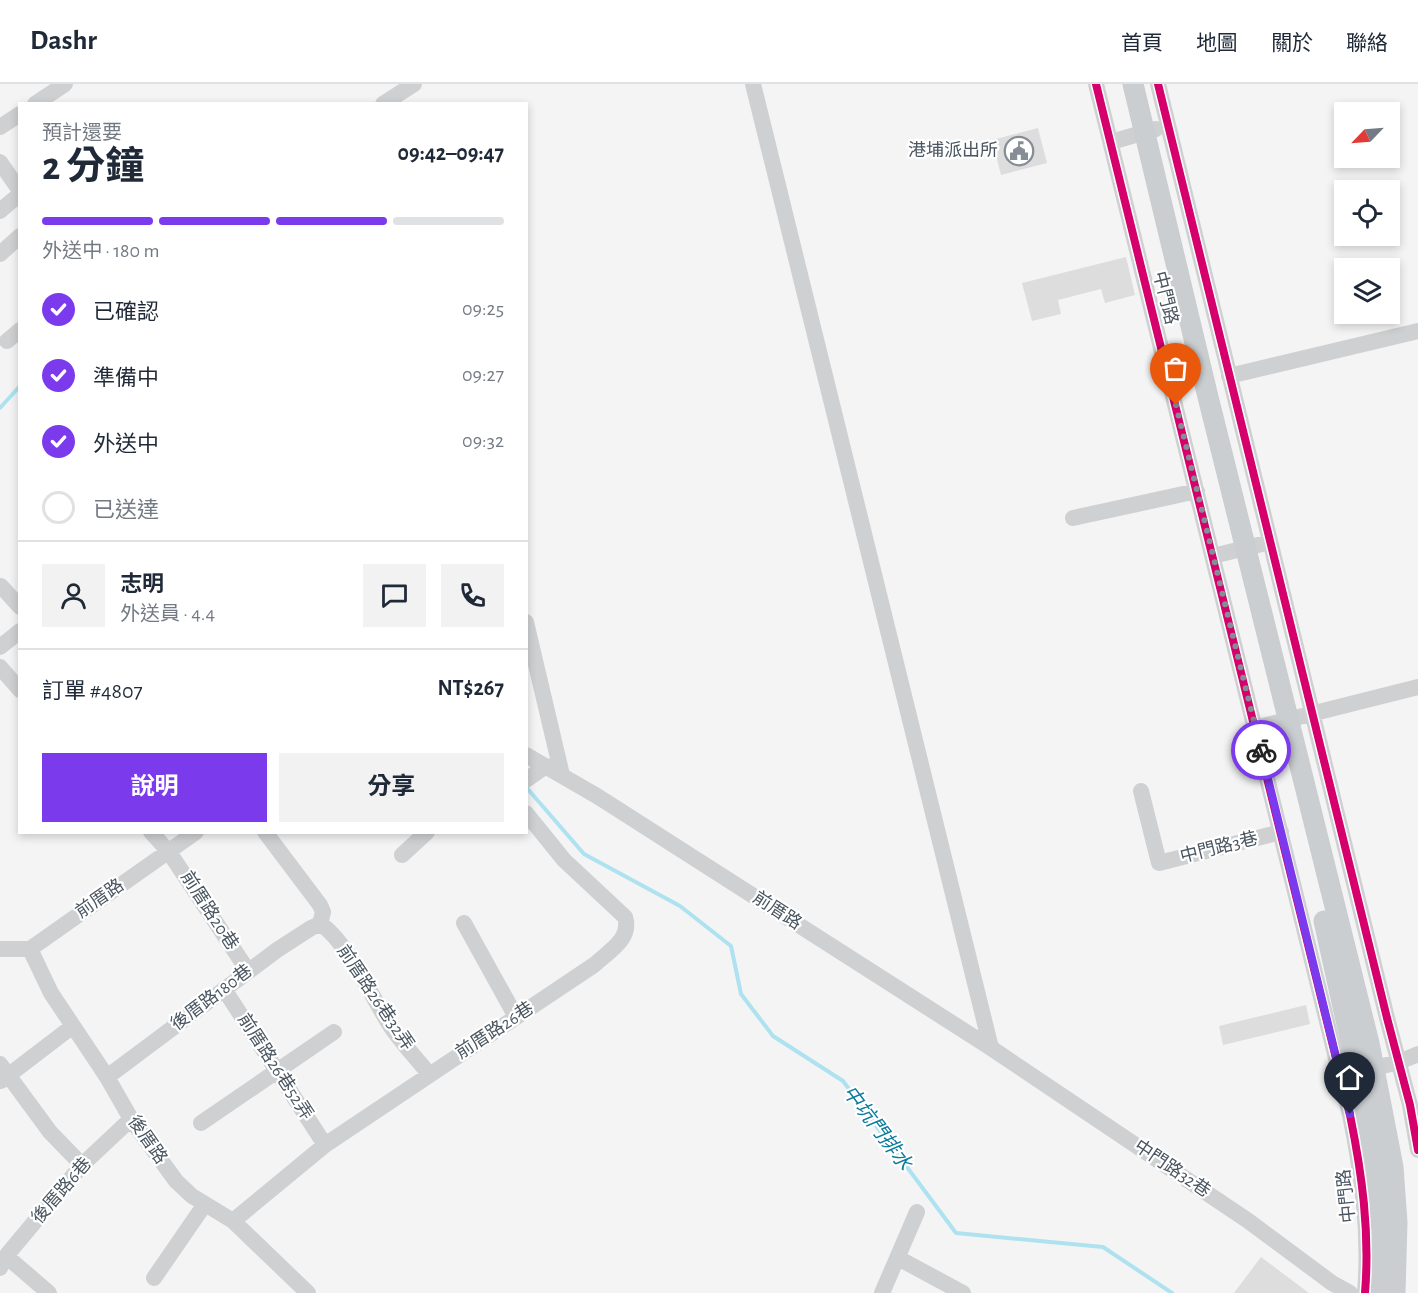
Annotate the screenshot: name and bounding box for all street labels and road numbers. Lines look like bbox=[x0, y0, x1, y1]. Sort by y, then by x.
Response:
street label: 中門路 bbox=[1150, 269, 1182, 326]
street label: 中門路3巷 bbox=[1178, 828, 1260, 866]
street label: 前厝路20巷 bbox=[177, 867, 243, 954]
street label: 前厝路 bbox=[72, 875, 127, 922]
street label: 前厝路 bbox=[749, 887, 806, 933]
street label: 前厝路26巷32弄 bbox=[333, 941, 418, 1054]
street label: 後厝路180巷 bbox=[167, 960, 256, 1034]
street label: 前厝路26巷 bbox=[452, 998, 537, 1063]
street label: 前厝路26巷52弄 bbox=[234, 1010, 318, 1123]
street label: 後厝路 bbox=[124, 1112, 171, 1167]
street label: 中門路32巷 bbox=[1131, 1135, 1214, 1201]
street label: 後厝路6巷 bbox=[27, 1153, 95, 1227]
street label: 中門路 bbox=[1333, 1168, 1359, 1224]

